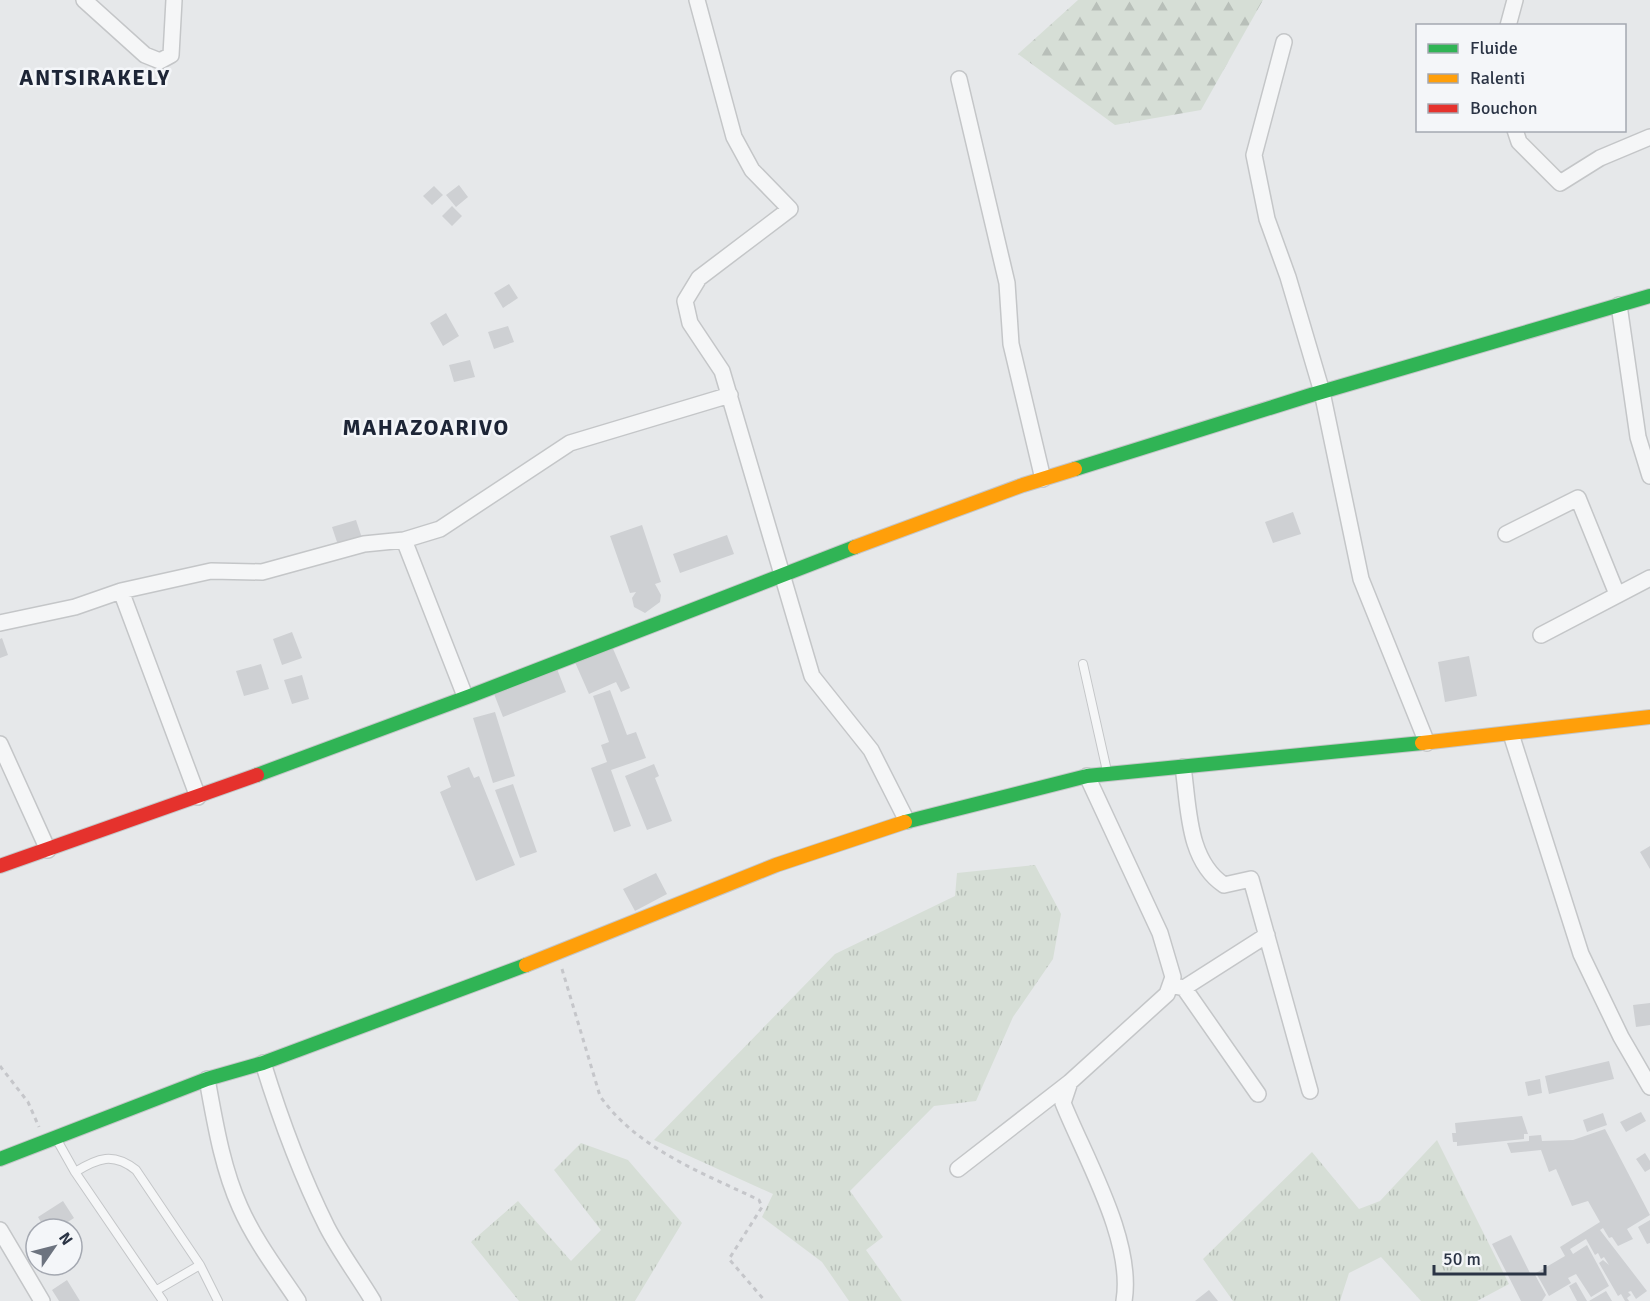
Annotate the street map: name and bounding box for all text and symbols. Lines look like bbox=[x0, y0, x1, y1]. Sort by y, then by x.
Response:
legend bbox=[1416, 24, 1626, 132]
text: Fluide bbox=[1470, 37, 1518, 59]
district label: ANTSIRAKELY bbox=[19, 64, 171, 91]
text: Ralenti bbox=[1470, 67, 1525, 89]
text: Bouchon bbox=[1470, 97, 1538, 119]
district label: MAHAZOARIVO bbox=[342, 414, 510, 441]
north arrow bbox=[24, 1217, 84, 1277]
text: N bbox=[54, 1229, 77, 1249]
scale bar bbox=[1434, 1238, 1545, 1276]
text: 50 m bbox=[1443, 1248, 1481, 1270]

